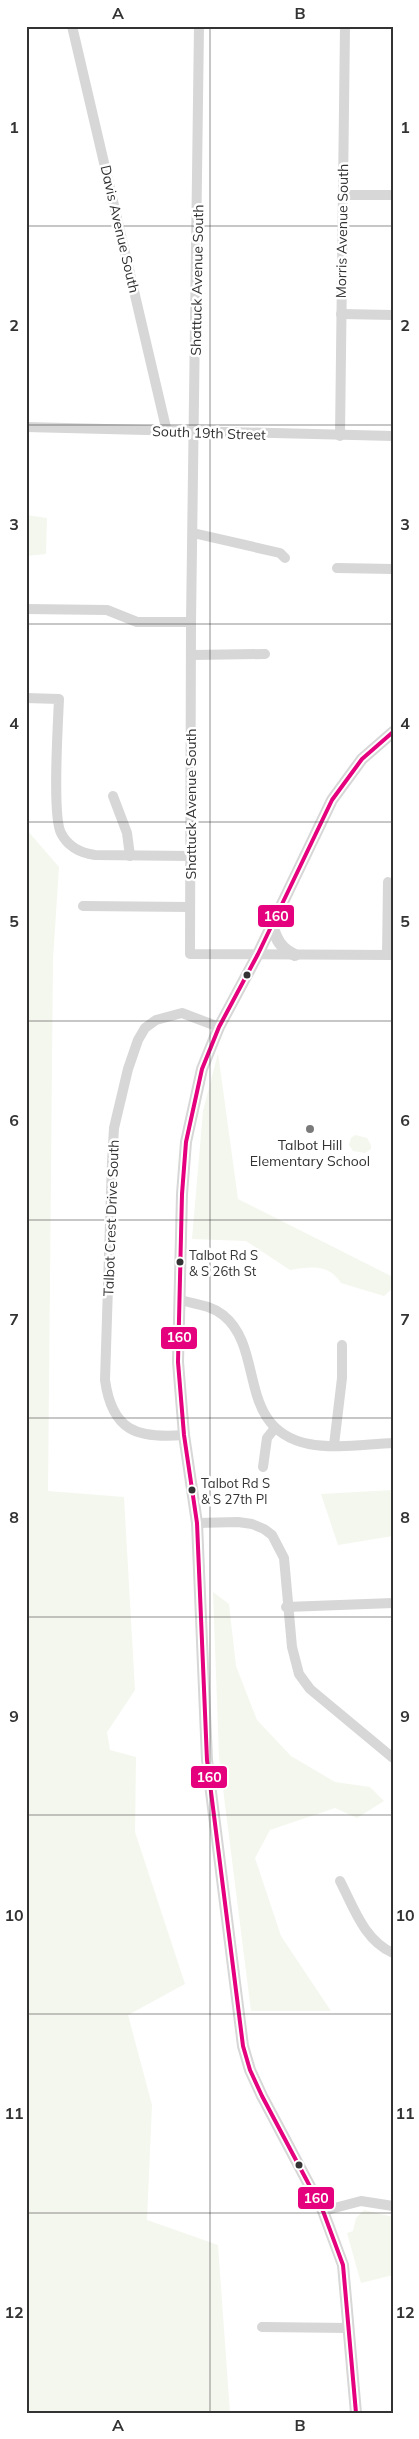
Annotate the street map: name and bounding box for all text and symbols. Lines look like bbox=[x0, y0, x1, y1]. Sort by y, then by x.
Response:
text: A bbox=[112, 3, 124, 23]
text: B bbox=[294, 3, 306, 23]
text: 1 bbox=[9, 117, 19, 137]
text: 1 bbox=[400, 117, 410, 137]
street label: Davis Avenue South bbox=[97, 163, 143, 295]
street label: Morris Avenue South bbox=[332, 164, 352, 298]
street label: Shattuck Avenue South bbox=[187, 204, 207, 356]
text: 2 bbox=[9, 315, 19, 335]
text: 2 bbox=[400, 315, 410, 335]
street label: South 19th Street bbox=[152, 422, 266, 444]
text: 3 bbox=[9, 514, 19, 534]
text: 3 bbox=[400, 514, 410, 534]
text: 4 bbox=[9, 713, 19, 733]
text: 4 bbox=[400, 713, 410, 733]
street label: Shattuck Avenue South bbox=[182, 728, 200, 880]
line badge: 160 bbox=[257, 904, 295, 928]
text: 160 bbox=[263, 907, 289, 925]
text: 5 bbox=[9, 911, 19, 931]
text: 5 bbox=[400, 911, 410, 931]
unlabelled marker bbox=[242, 970, 252, 980]
text: 6 bbox=[9, 1110, 19, 1130]
text: 6 bbox=[400, 1110, 410, 1130]
marker: Talbot Hill Elementary School bbox=[304, 1123, 316, 1135]
place label: Talbot Hill Elementary School bbox=[250, 1136, 370, 1170]
street label: Talbot Crest Drive South bbox=[99, 1139, 123, 1297]
place label: Talbot Rd S & S 26th St bbox=[189, 1247, 258, 1279]
marker: Talbot Rd S & S 26th St bbox=[175, 1257, 185, 1267]
text: 7 bbox=[9, 1309, 19, 1329]
text: 7 bbox=[400, 1309, 410, 1329]
line badge: 160 bbox=[160, 1326, 198, 1350]
text: 160 bbox=[166, 1328, 192, 1346]
place label: Talbot Rd S & S 27th Pl bbox=[201, 1475, 270, 1507]
marker: Talbot Rd S & S 27th Pl bbox=[187, 1485, 197, 1495]
text: 8 bbox=[9, 1507, 19, 1527]
text: 8 bbox=[400, 1507, 410, 1527]
text: 9 bbox=[9, 1706, 19, 1726]
text: 9 bbox=[400, 1706, 410, 1726]
line badge: 160 bbox=[190, 1765, 228, 1789]
text: 160 bbox=[196, 1768, 222, 1786]
text: 10 bbox=[4, 1905, 24, 1925]
text: 10 bbox=[395, 1905, 415, 1925]
text: 11 bbox=[4, 2103, 24, 2123]
text: 11 bbox=[395, 2103, 415, 2123]
unlabelled marker bbox=[294, 2160, 304, 2170]
line badge: 160 bbox=[297, 2186, 335, 2210]
text: 160 bbox=[303, 2189, 329, 2207]
text: 12 bbox=[4, 2302, 24, 2322]
text: 12 bbox=[395, 2302, 415, 2322]
text: A bbox=[112, 2415, 124, 2435]
text: B bbox=[294, 2415, 306, 2435]

